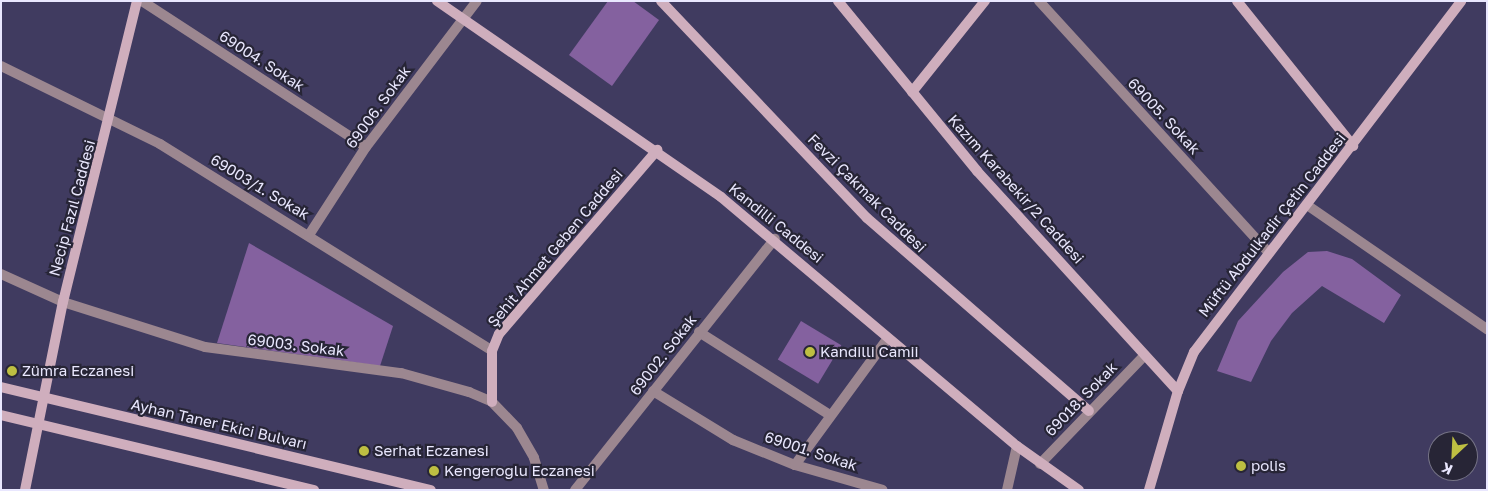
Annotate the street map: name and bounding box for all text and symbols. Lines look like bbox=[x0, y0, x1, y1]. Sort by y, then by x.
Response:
street label: 69004. Sokak bbox=[216, 27, 308, 95]
street label: 69006. Sokak bbox=[342, 62, 414, 152]
street label: 69005. Sokak bbox=[1124, 74, 1204, 158]
street label: Kazım Karabekir/2 Caddesi bbox=[944, 111, 1088, 267]
street label: Fevzi Çakmak Caddesi bbox=[804, 130, 930, 256]
street label: Müftü Abdulkadir Çetin Caddesi bbox=[1195, 130, 1349, 320]
street label: Necip Fazıl Caddesi bbox=[45, 138, 99, 278]
street label: 69003/1. Sokak bbox=[207, 150, 313, 224]
street label: Şehit Ahmet Geben Caddesi bbox=[484, 166, 626, 330]
street label: Kandilli Caddesi bbox=[725, 179, 827, 267]
street label: 69002. Sokak bbox=[626, 311, 700, 399]
street label: 69003. Sokak bbox=[246, 330, 346, 360]
place label: Kandilli Camii bbox=[820, 343, 919, 361]
marker: Kandilli Camii bbox=[804, 346, 816, 358]
street label: 69018. Sokak bbox=[1041, 358, 1121, 440]
place label: Zümra Eczanesi bbox=[22, 362, 134, 380]
marker: Zümra Eczanesi bbox=[6, 365, 18, 377]
street label: Ayhan Taner Ekici Bulvarı bbox=[129, 395, 309, 453]
street label: 69001. Sokak bbox=[762, 428, 860, 474]
north arrow bbox=[1428, 431, 1478, 481]
place label: Serhat Eczanesi bbox=[374, 442, 489, 460]
marker: Serhat Eczanesi bbox=[358, 445, 370, 457]
place label: polis bbox=[1251, 457, 1286, 475]
text: K bbox=[1439, 459, 1455, 479]
marker: polis bbox=[1235, 460, 1247, 472]
place label: Kengeroğlu Eczanesi bbox=[444, 462, 595, 480]
marker: Kengeroğlu Eczanesi bbox=[428, 465, 440, 477]

